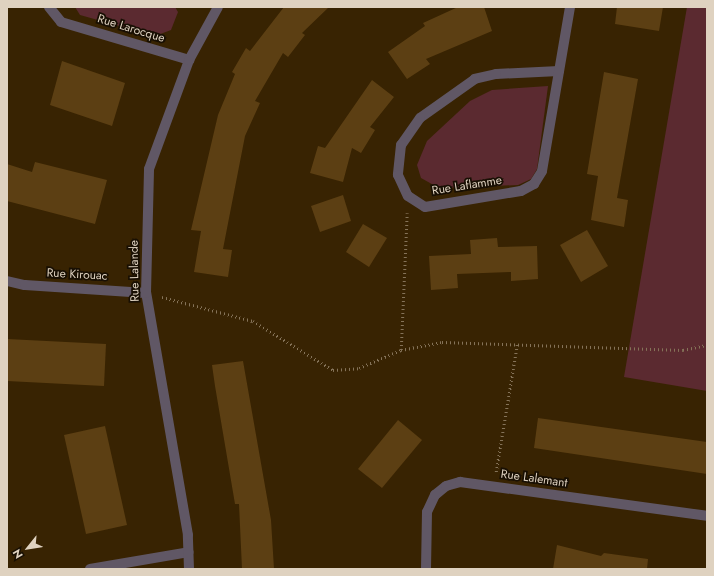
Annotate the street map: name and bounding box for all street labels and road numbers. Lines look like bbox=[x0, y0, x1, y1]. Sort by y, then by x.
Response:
street label: Rue Larocque bbox=[96, 12, 166, 46]
street label: Rue Laflamme bbox=[431, 173, 503, 199]
street label: Rue Lalande bbox=[127, 240, 143, 302]
street label: Rue Kirouac bbox=[46, 266, 108, 284]
street label: Rue Lalemant bbox=[500, 467, 568, 491]

